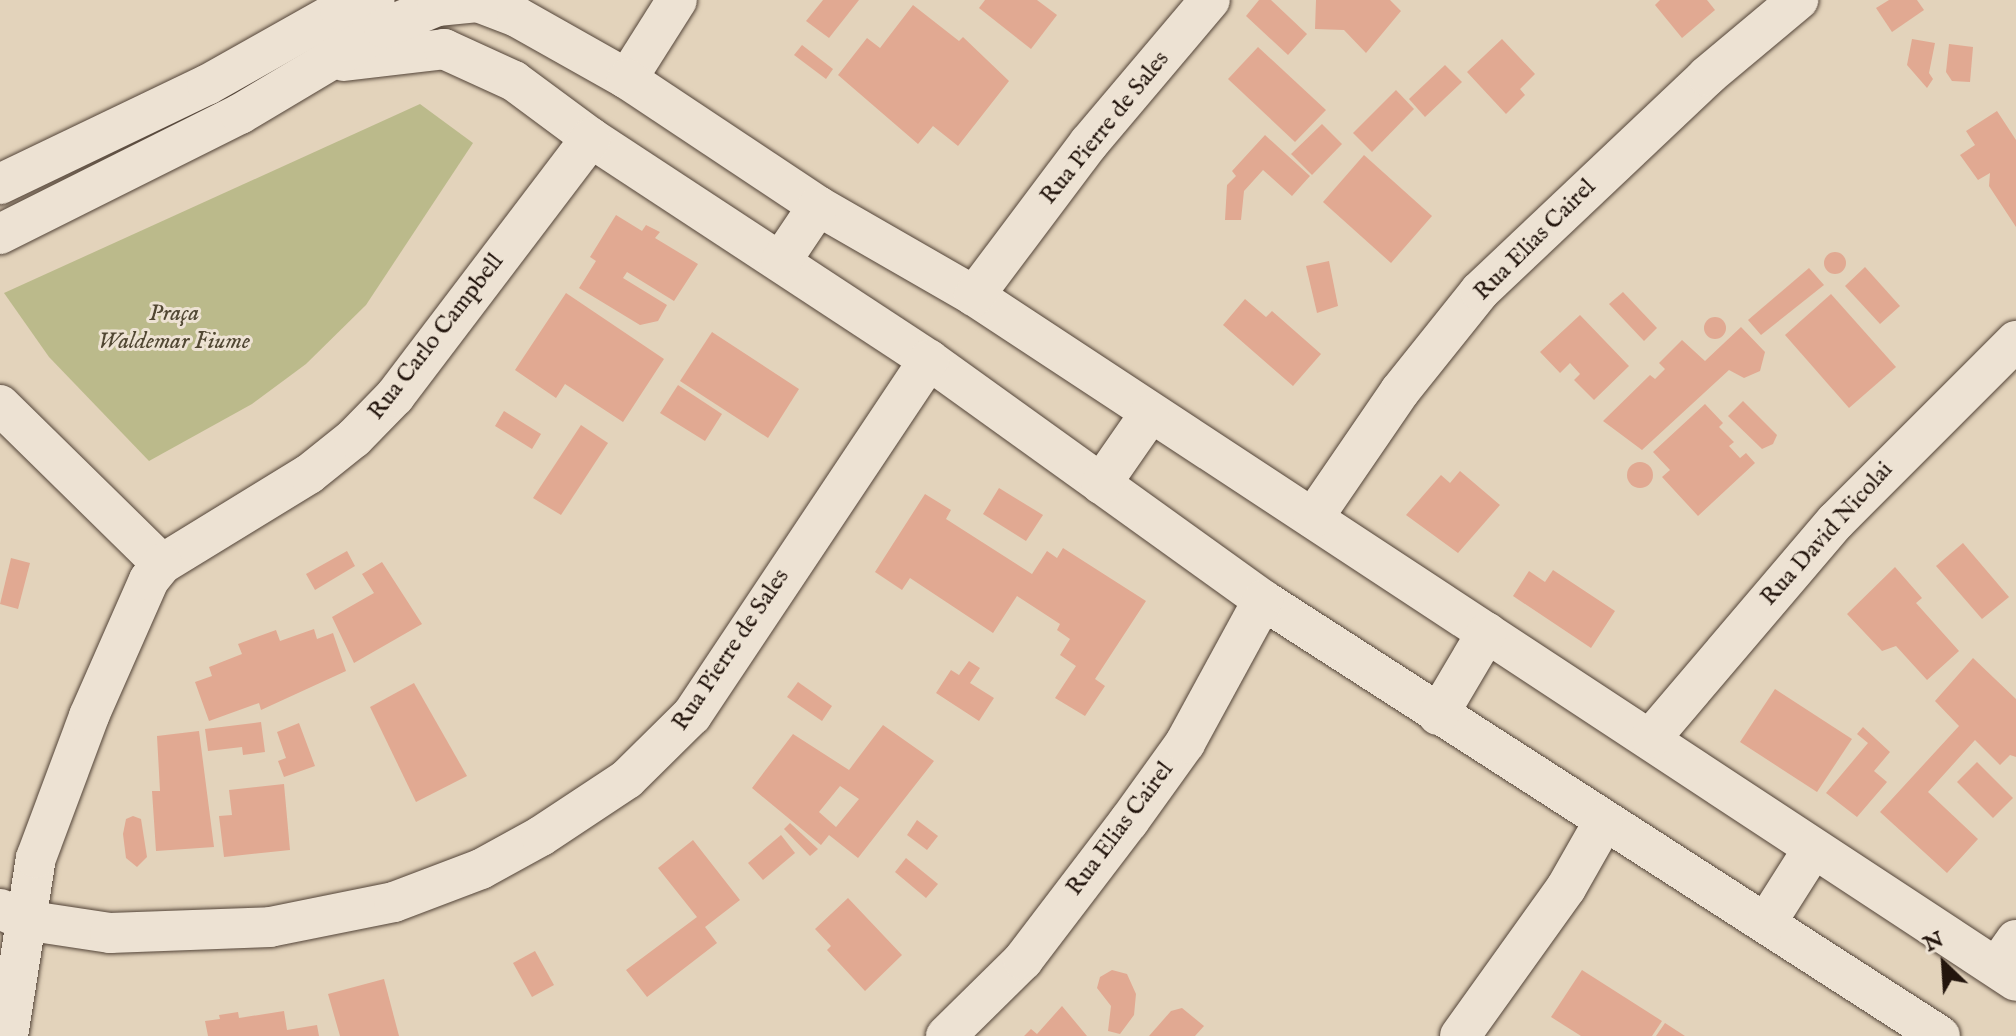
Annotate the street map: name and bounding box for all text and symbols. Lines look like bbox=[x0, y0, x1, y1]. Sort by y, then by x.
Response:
street label: Rua Pierre de Sales bbox=[1034, 46, 1176, 210]
street label: Rua Elias Cairel bbox=[1468, 173, 1602, 307]
street label: Rua Carlo Campbell bbox=[362, 248, 510, 426]
park label: Praça Waldemar Fiume bbox=[98, 300, 250, 356]
street label: Rua David Nicolai bbox=[1755, 456, 1899, 612]
street label: Rua Pierre de Sales bbox=[666, 564, 796, 736]
street label: Rua Elias Cairel bbox=[1060, 756, 1180, 902]
north arrow bbox=[1904, 924, 1984, 1004]
text: N bbox=[1919, 926, 1948, 959]

